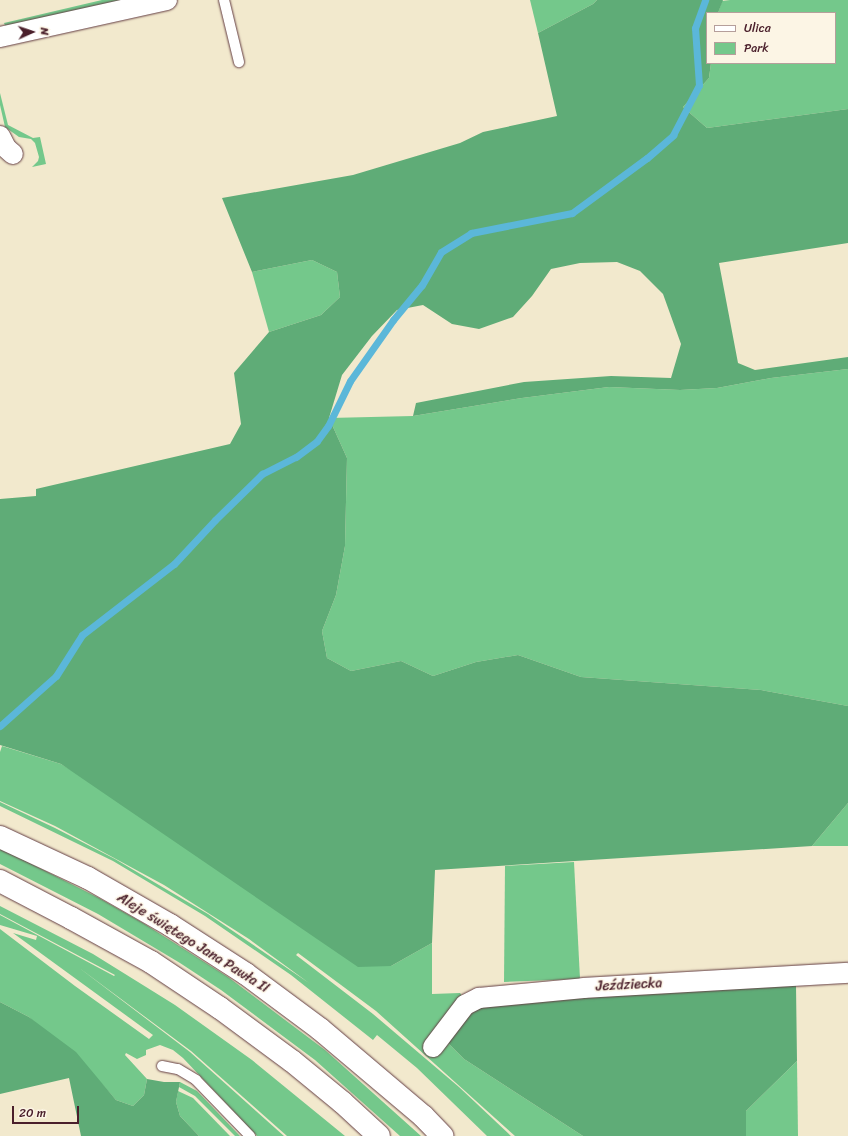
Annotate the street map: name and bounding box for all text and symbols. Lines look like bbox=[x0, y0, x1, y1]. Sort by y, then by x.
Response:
north arrow bbox=[12, 12, 52, 52]
legend bbox=[706, 12, 836, 64]
text: Ulica bbox=[744, 17, 771, 39]
text: N bbox=[35, 27, 54, 36]
text: Park bbox=[744, 37, 769, 59]
street label: Aleje świętego Jana Pawła II bbox=[114, 889, 272, 997]
street label: Jeździecka bbox=[595, 975, 663, 995]
scale bar bbox=[14, 1098, 81, 1124]
text: 20 m bbox=[19, 1102, 46, 1124]

